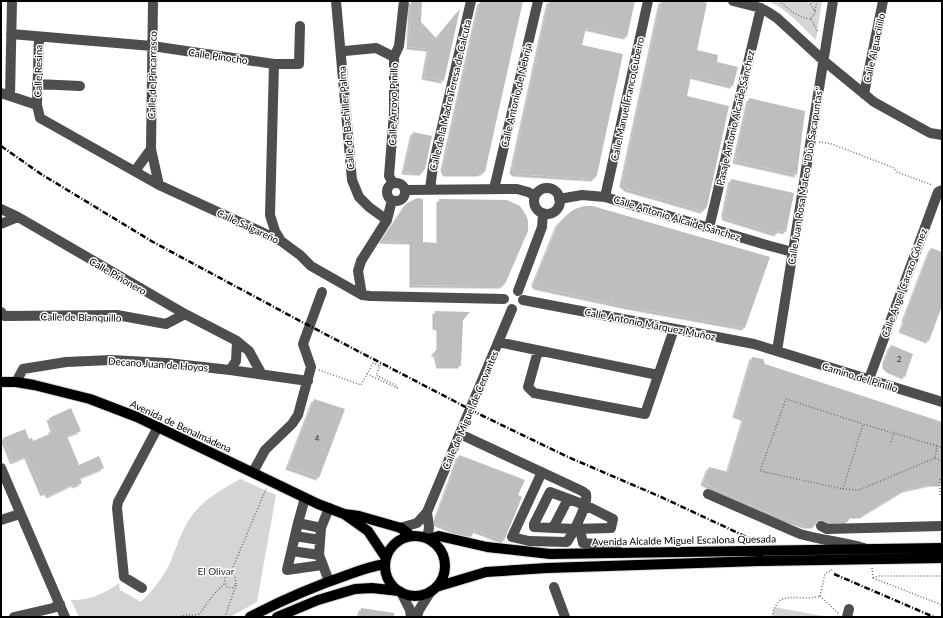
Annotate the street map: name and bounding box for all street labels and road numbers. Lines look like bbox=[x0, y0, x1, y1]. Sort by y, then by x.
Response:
street label: Calle Alguacilillo bbox=[861, 12, 887, 84]
street label: Calle de la Madre Teresa de Calcuta bbox=[427, 18, 473, 172]
street label: Calle de Pincarrasco bbox=[145, 30, 159, 119]
street label: Calle Manuel Franco Cubeiro bbox=[608, 36, 646, 162]
street label: Calle Antonio de Nebrija bbox=[498, 42, 534, 148]
street label: Calle Resina bbox=[32, 45, 44, 97]
street label: Calle Pinocho bbox=[188, 46, 249, 66]
street label: Pasaje Antonio Alcaide Sánchez bbox=[714, 49, 756, 187]
street label: Calle Arroyo Pinillo bbox=[386, 62, 400, 146]
street label: Calle de Bachiller Palma bbox=[335, 66, 357, 170]
street label: Calle Juan Rosa Mateo "Dúo Sacapuntas" bbox=[785, 86, 825, 266]
street label: Calle Antonio Alcaide Sánchez bbox=[612, 193, 742, 243]
street label: Calle Salgareño bbox=[215, 206, 281, 246]
street label: Calle Ángel Carazo Gómez bbox=[879, 226, 930, 339]
street label: Calle Piñonero bbox=[87, 255, 149, 297]
street label: Calle Antonio Márquez Muñoz bbox=[584, 305, 717, 343]
street label: Calle de Blanquillo bbox=[40, 310, 122, 324]
street label: Calle de Miguel de Cervantes bbox=[439, 349, 501, 471]
street label: Decano Juan de Hoyos bbox=[108, 355, 208, 373]
street label: Camino del Pinillo bbox=[821, 360, 900, 394]
street label: Avenida de Benalmádena bbox=[128, 397, 234, 455]
street label: Avenida Alcalde Miguel Escalona Quesada bbox=[592, 532, 776, 548]

